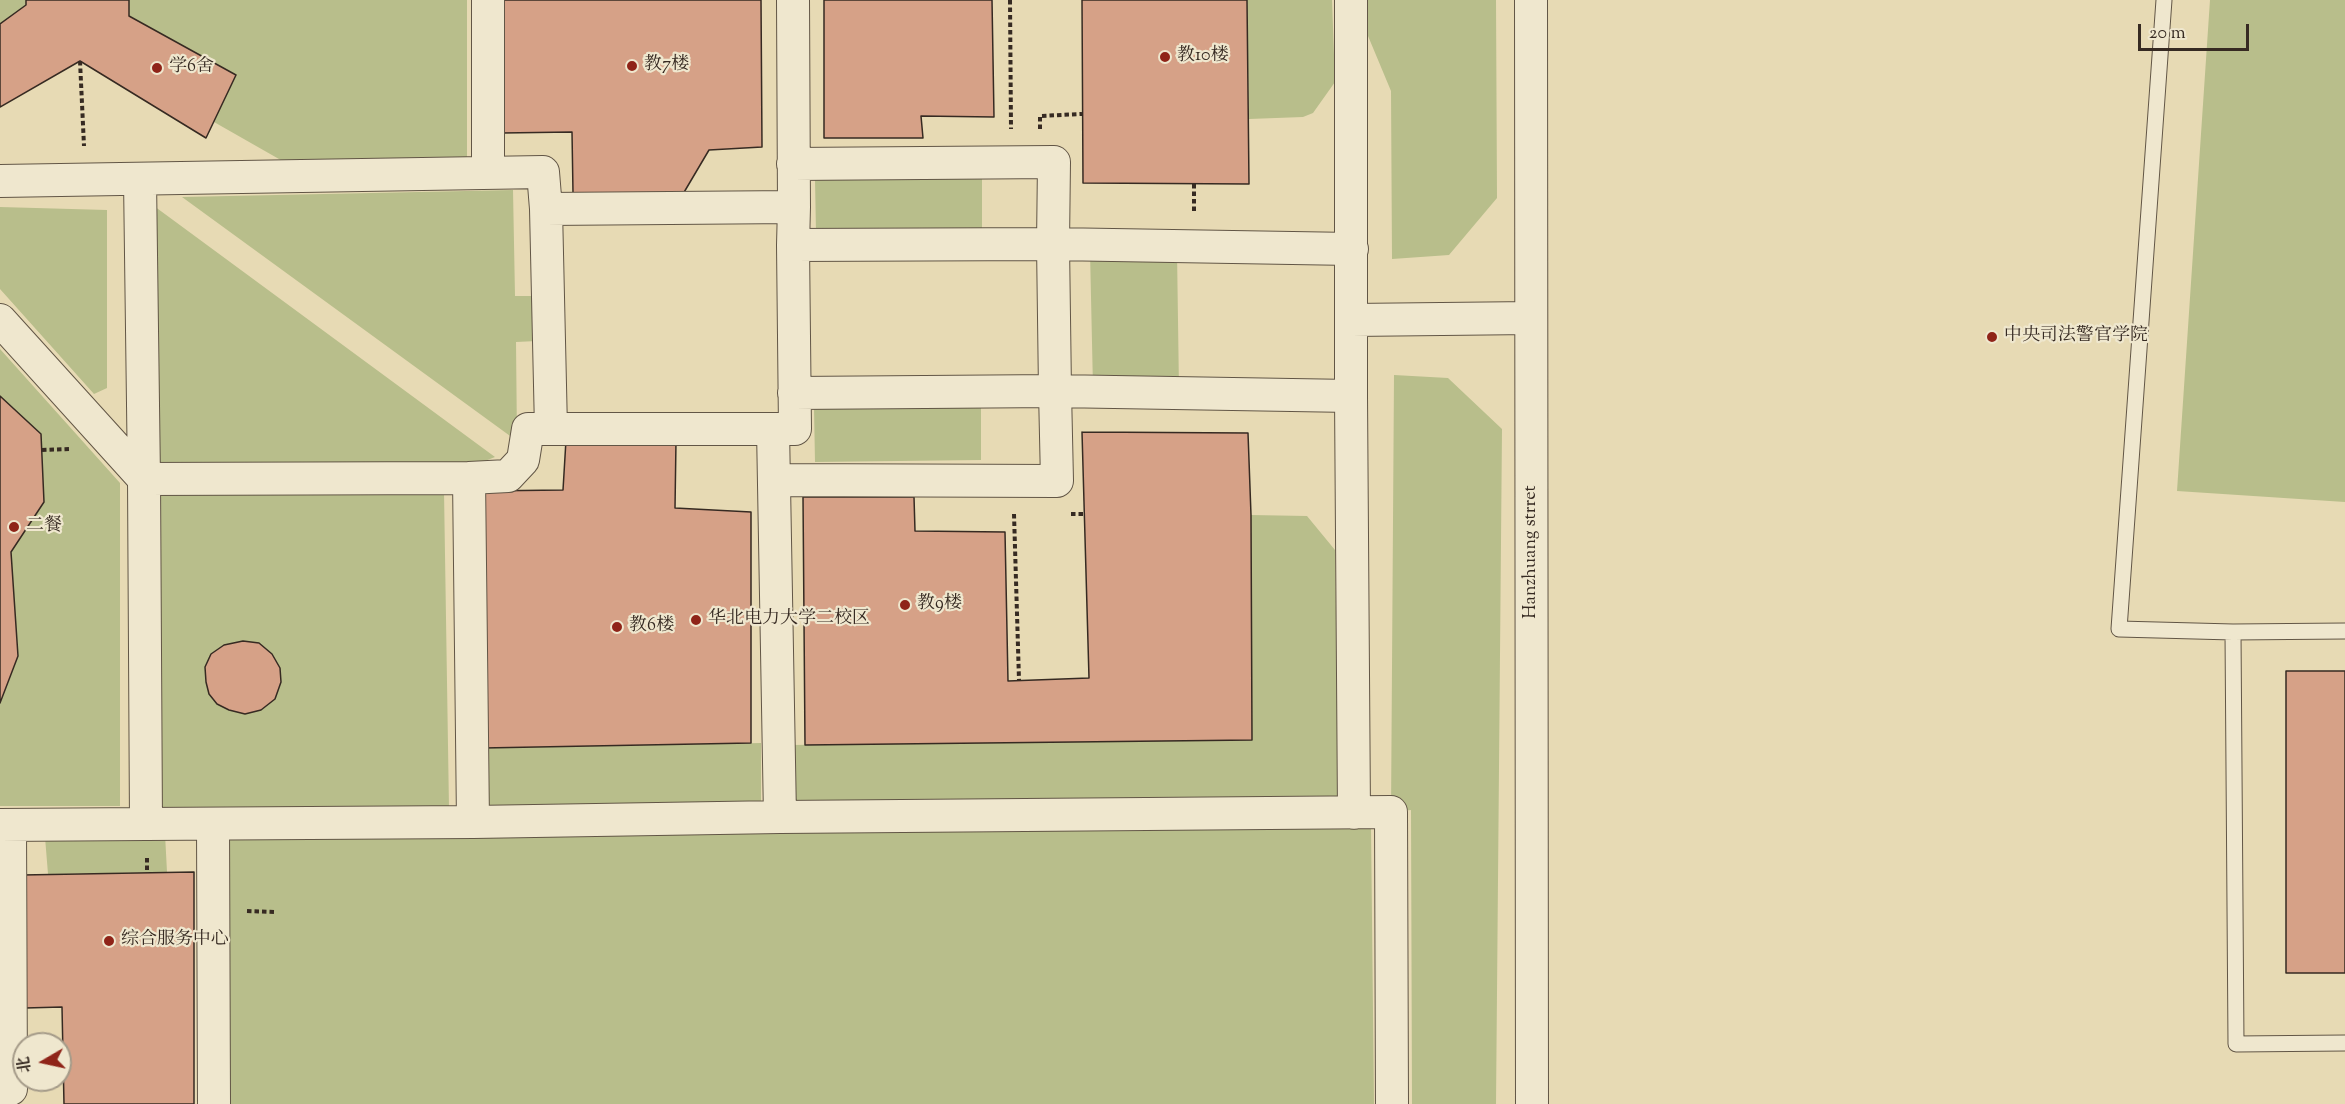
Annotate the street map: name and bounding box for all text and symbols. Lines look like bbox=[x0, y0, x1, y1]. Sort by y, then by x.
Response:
scale bar bbox=[2141, 12, 2252, 50]
text: 20 m bbox=[2149, 21, 2186, 47]
place label: 教10楼 bbox=[1177, 46, 1228, 68]
marker: 教10楼 bbox=[1158, 50, 1172, 64]
place label: 教7楼 bbox=[644, 55, 689, 77]
place label: 学6舍 bbox=[169, 57, 214, 79]
marker: 教7楼 bbox=[625, 59, 639, 73]
marker: 学6舍 bbox=[150, 61, 164, 75]
place label: 中央司法警官学院 bbox=[2004, 326, 2148, 348]
marker: 中央司法警官学院 bbox=[1985, 330, 1999, 344]
street label: Hanzhuang strret bbox=[1521, 485, 1543, 619]
place label: 二餐 bbox=[26, 516, 62, 538]
marker: 二餐 bbox=[7, 520, 21, 534]
place label: 教9楼 bbox=[917, 594, 962, 616]
marker: 教9楼 bbox=[898, 598, 912, 612]
place label: 华北电力大学二校区 bbox=[708, 609, 870, 631]
marker: 华北电力大学二校区 bbox=[689, 613, 703, 627]
place label: 教6楼 bbox=[629, 616, 674, 638]
marker: 教6楼 bbox=[610, 620, 624, 634]
place label: 综合服务中心 bbox=[121, 930, 229, 952]
marker: 综合服务中心 bbox=[102, 934, 116, 948]
north arrow bbox=[12, 1032, 72, 1092]
text: 北 bbox=[13, 1055, 38, 1074]

